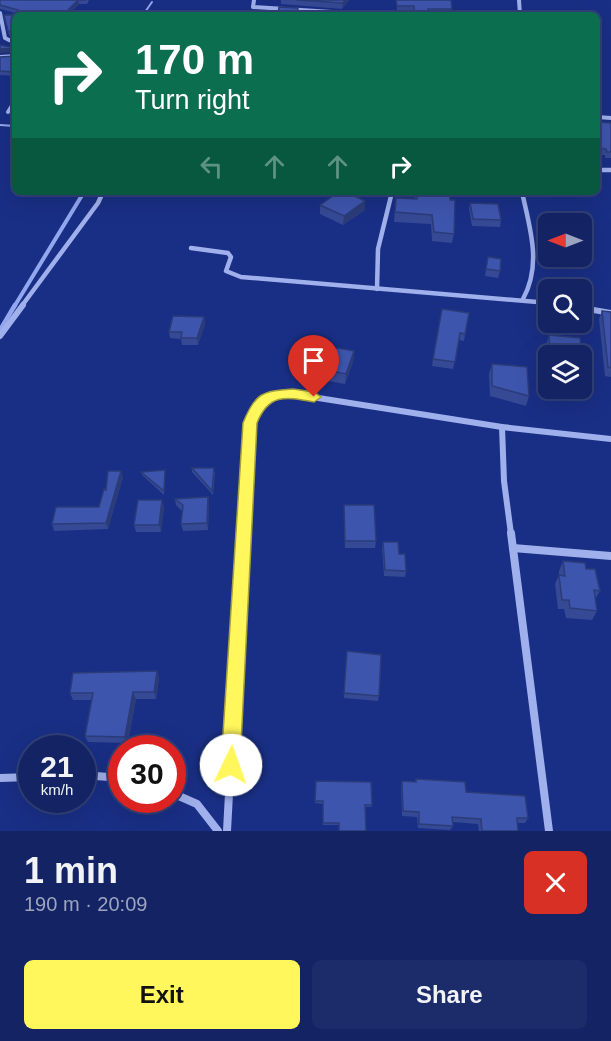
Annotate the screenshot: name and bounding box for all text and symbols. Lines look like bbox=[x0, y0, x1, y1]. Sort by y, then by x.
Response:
icon: right bbox=[36, 36, 114, 114]
text: 170 m bbox=[135, 36, 254, 83]
text: Turn right bbox=[135, 85, 250, 115]
icon: left bbox=[195, 150, 228, 183]
icon: ahead bbox=[258, 150, 291, 183]
icon: ahead bbox=[321, 150, 354, 183]
icon: right bbox=[384, 150, 417, 183]
north arrow bbox=[538, 213, 592, 267]
map controls bbox=[538, 213, 592, 399]
button: search bbox=[538, 279, 592, 333]
pin bbox=[288, 335, 339, 397]
icon: arrive bbox=[297, 344, 330, 377]
button: layers bbox=[538, 345, 592, 399]
position arrow bbox=[199, 733, 263, 797]
speed limit sign: 30 bbox=[108, 735, 186, 813]
text: 21 bbox=[40, 750, 74, 783]
text: km/h bbox=[41, 781, 73, 798]
text: 1 min bbox=[24, 850, 118, 891]
button: close bbox=[524, 851, 587, 914]
text: 190 m · 20:09 bbox=[24, 893, 147, 915]
button: Exit bbox=[24, 960, 300, 1029]
button: Share bbox=[312, 960, 587, 1029]

